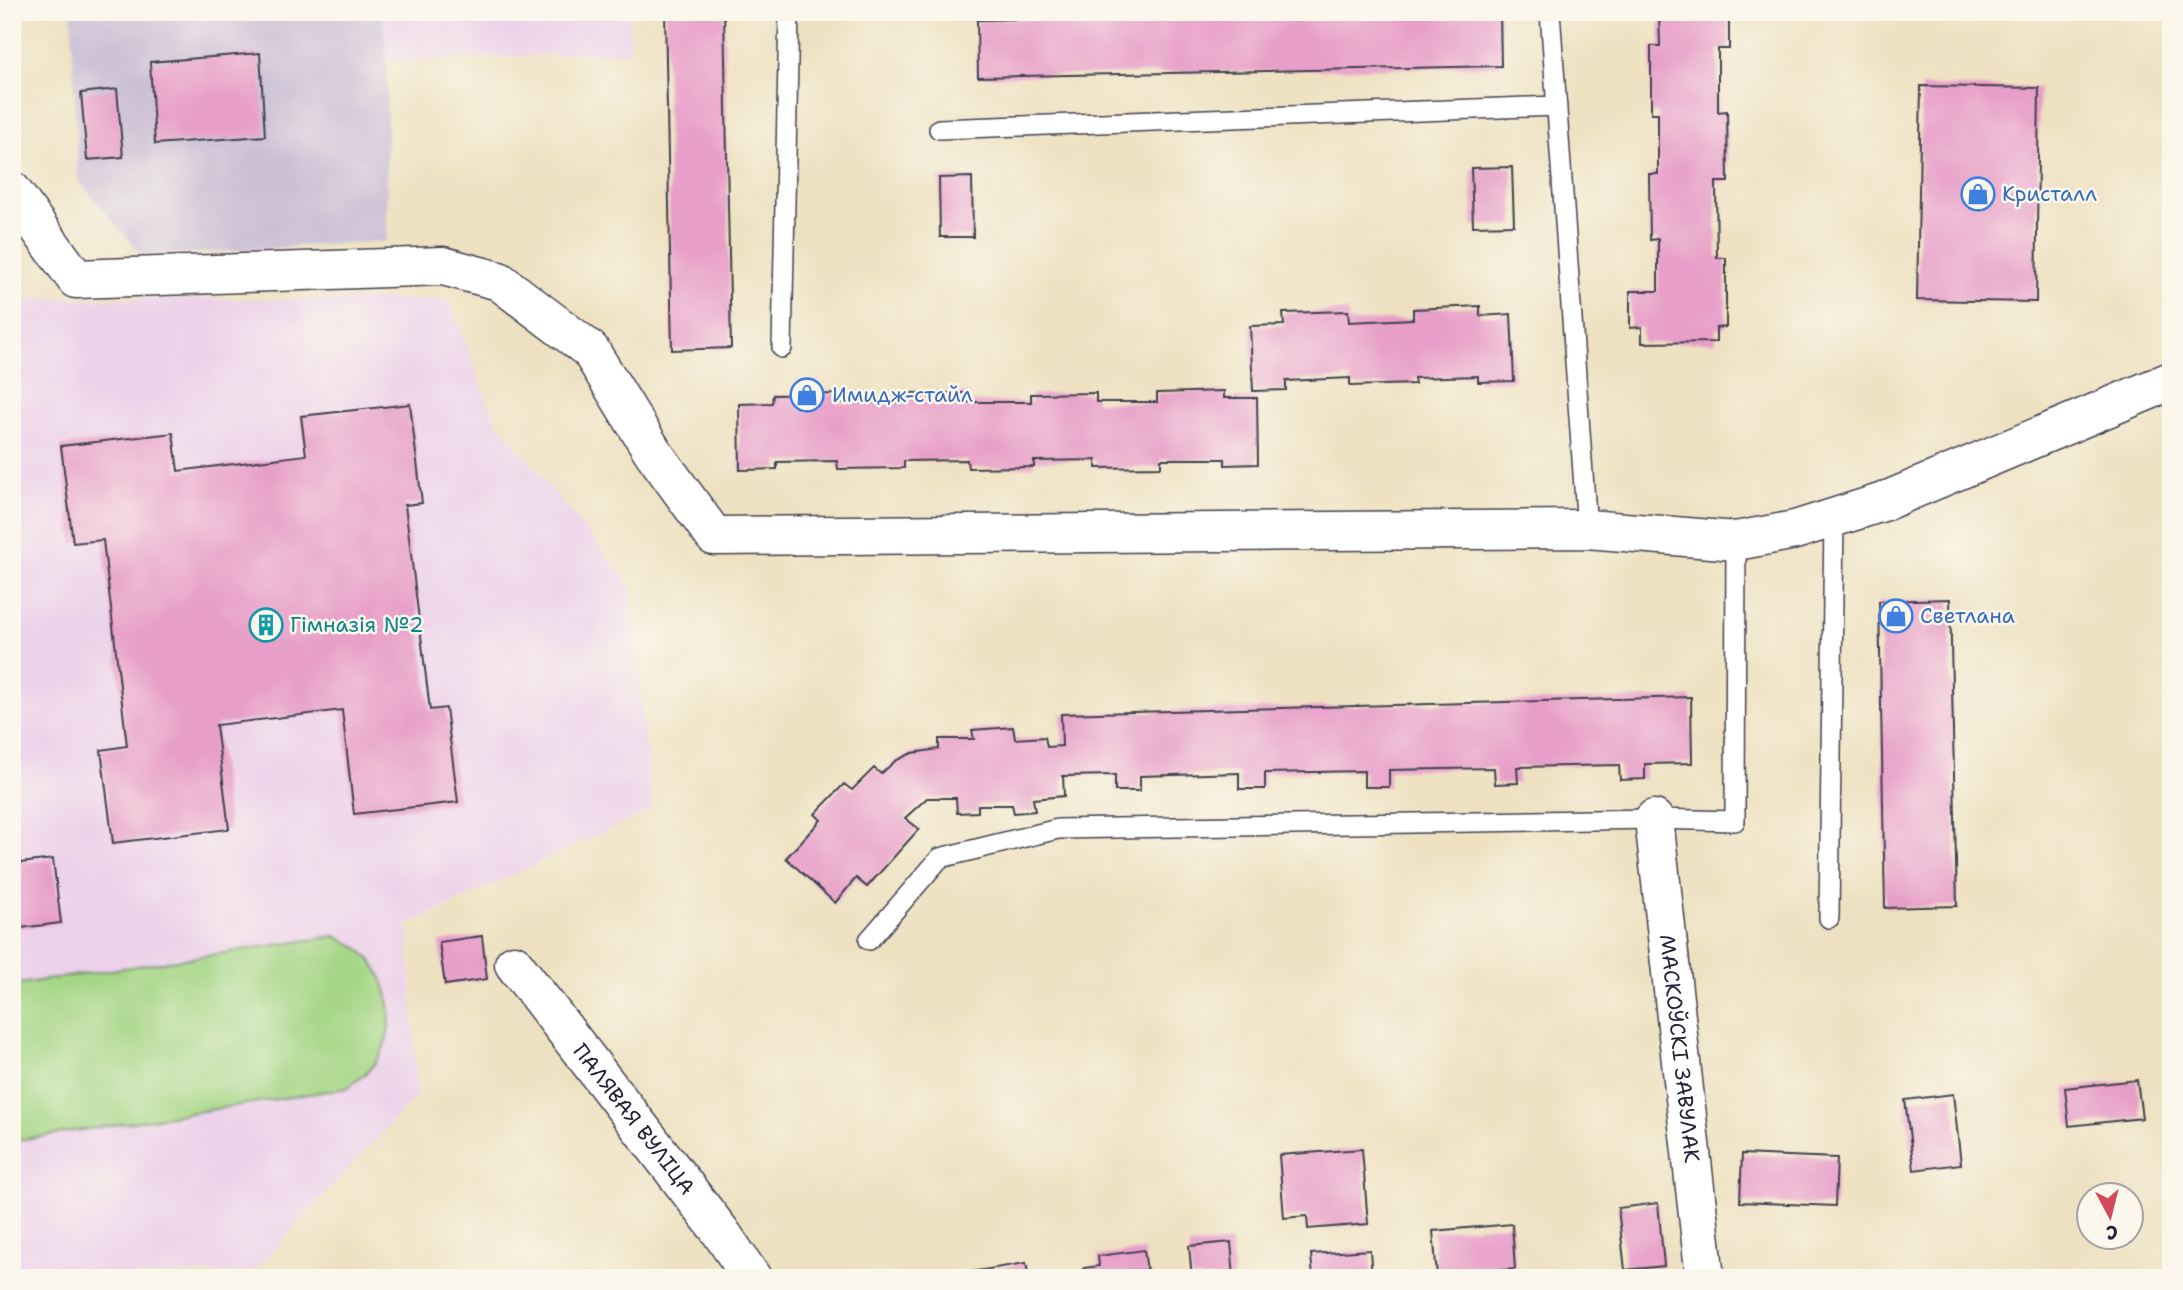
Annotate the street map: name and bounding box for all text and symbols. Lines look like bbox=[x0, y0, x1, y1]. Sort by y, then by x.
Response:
shop icon: Кристалл bbox=[1959, 175, 1997, 213]
place label: Кристалл bbox=[2002, 180, 2097, 208]
shop icon: Имидж-стайл bbox=[788, 376, 826, 414]
place label: Имидж-стайл bbox=[832, 381, 973, 409]
shop icon: Светлана bbox=[1877, 597, 1915, 635]
place label: Светлана bbox=[1920, 602, 2015, 630]
building icon: Гімназія №2 bbox=[247, 606, 285, 644]
place label: Гімназія №2 bbox=[290, 611, 424, 639]
street label: МАСКОЎСКІ ЗАВУЛАК bbox=[1653, 933, 1706, 1165]
street label: ПАЛЯВАЯ ВУЛІЦА bbox=[566, 1038, 701, 1201]
north arrow bbox=[2074, 1182, 2144, 1252]
text: С bbox=[2105, 1219, 2119, 1245]

